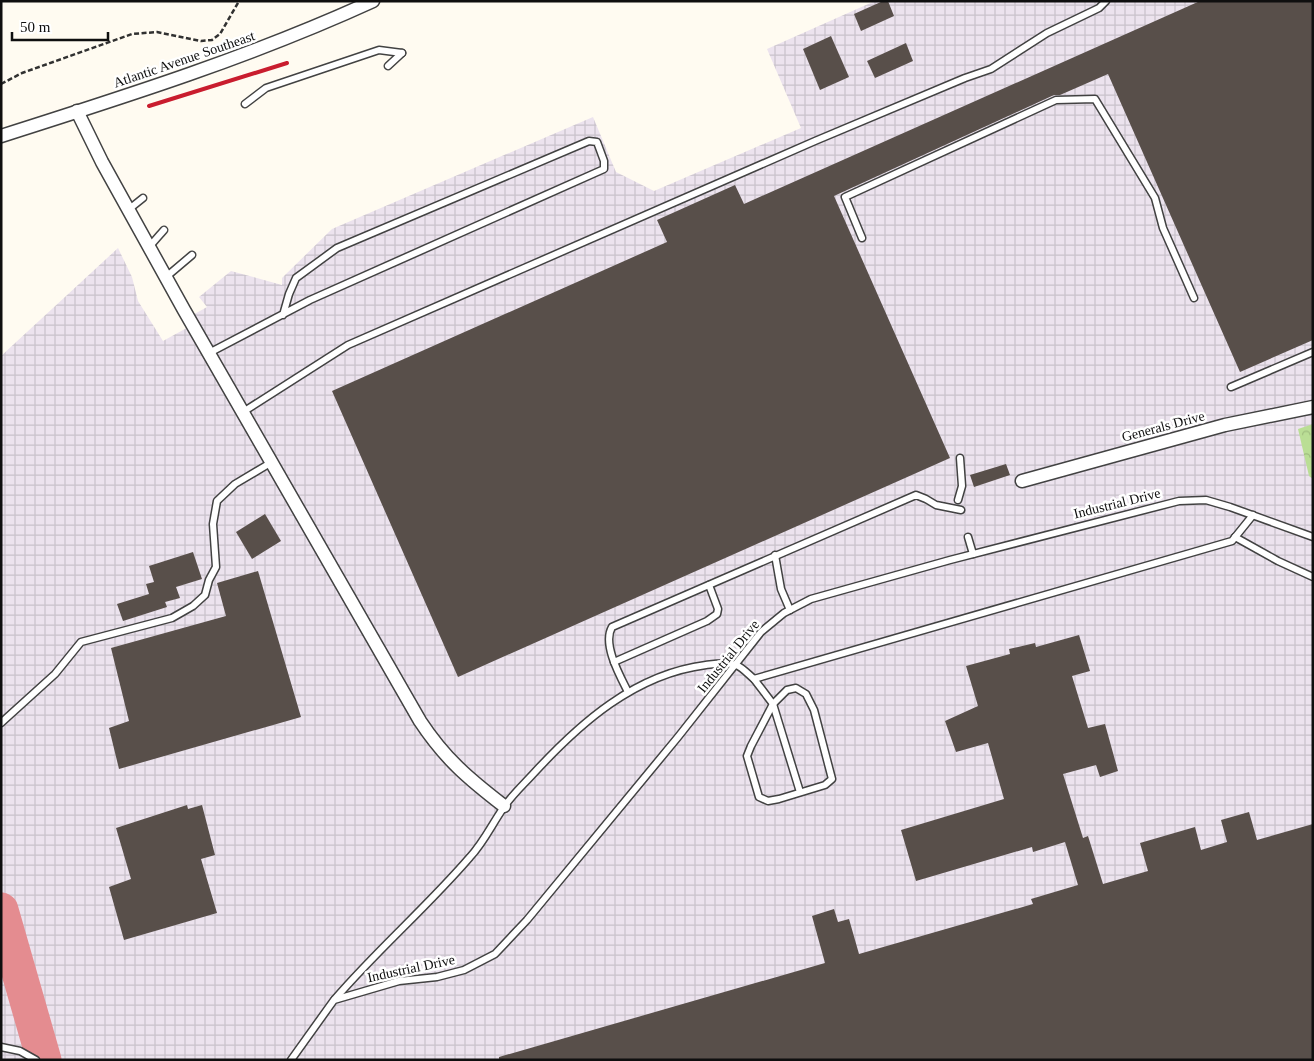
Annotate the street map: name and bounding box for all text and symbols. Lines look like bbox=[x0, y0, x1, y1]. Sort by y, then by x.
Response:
scale bar bbox=[12, 10, 109, 42]
text: 50 m bbox=[20, 19, 51, 35]
street label: Atlantic Avenue Southeast bbox=[112, 28, 257, 91]
street label: Generals Drive bbox=[1120, 408, 1206, 445]
street label: Industrial Drive bbox=[1072, 485, 1162, 522]
street label: Industrial Drive bbox=[695, 617, 762, 696]
street label: Industrial Drive bbox=[366, 952, 456, 985]

